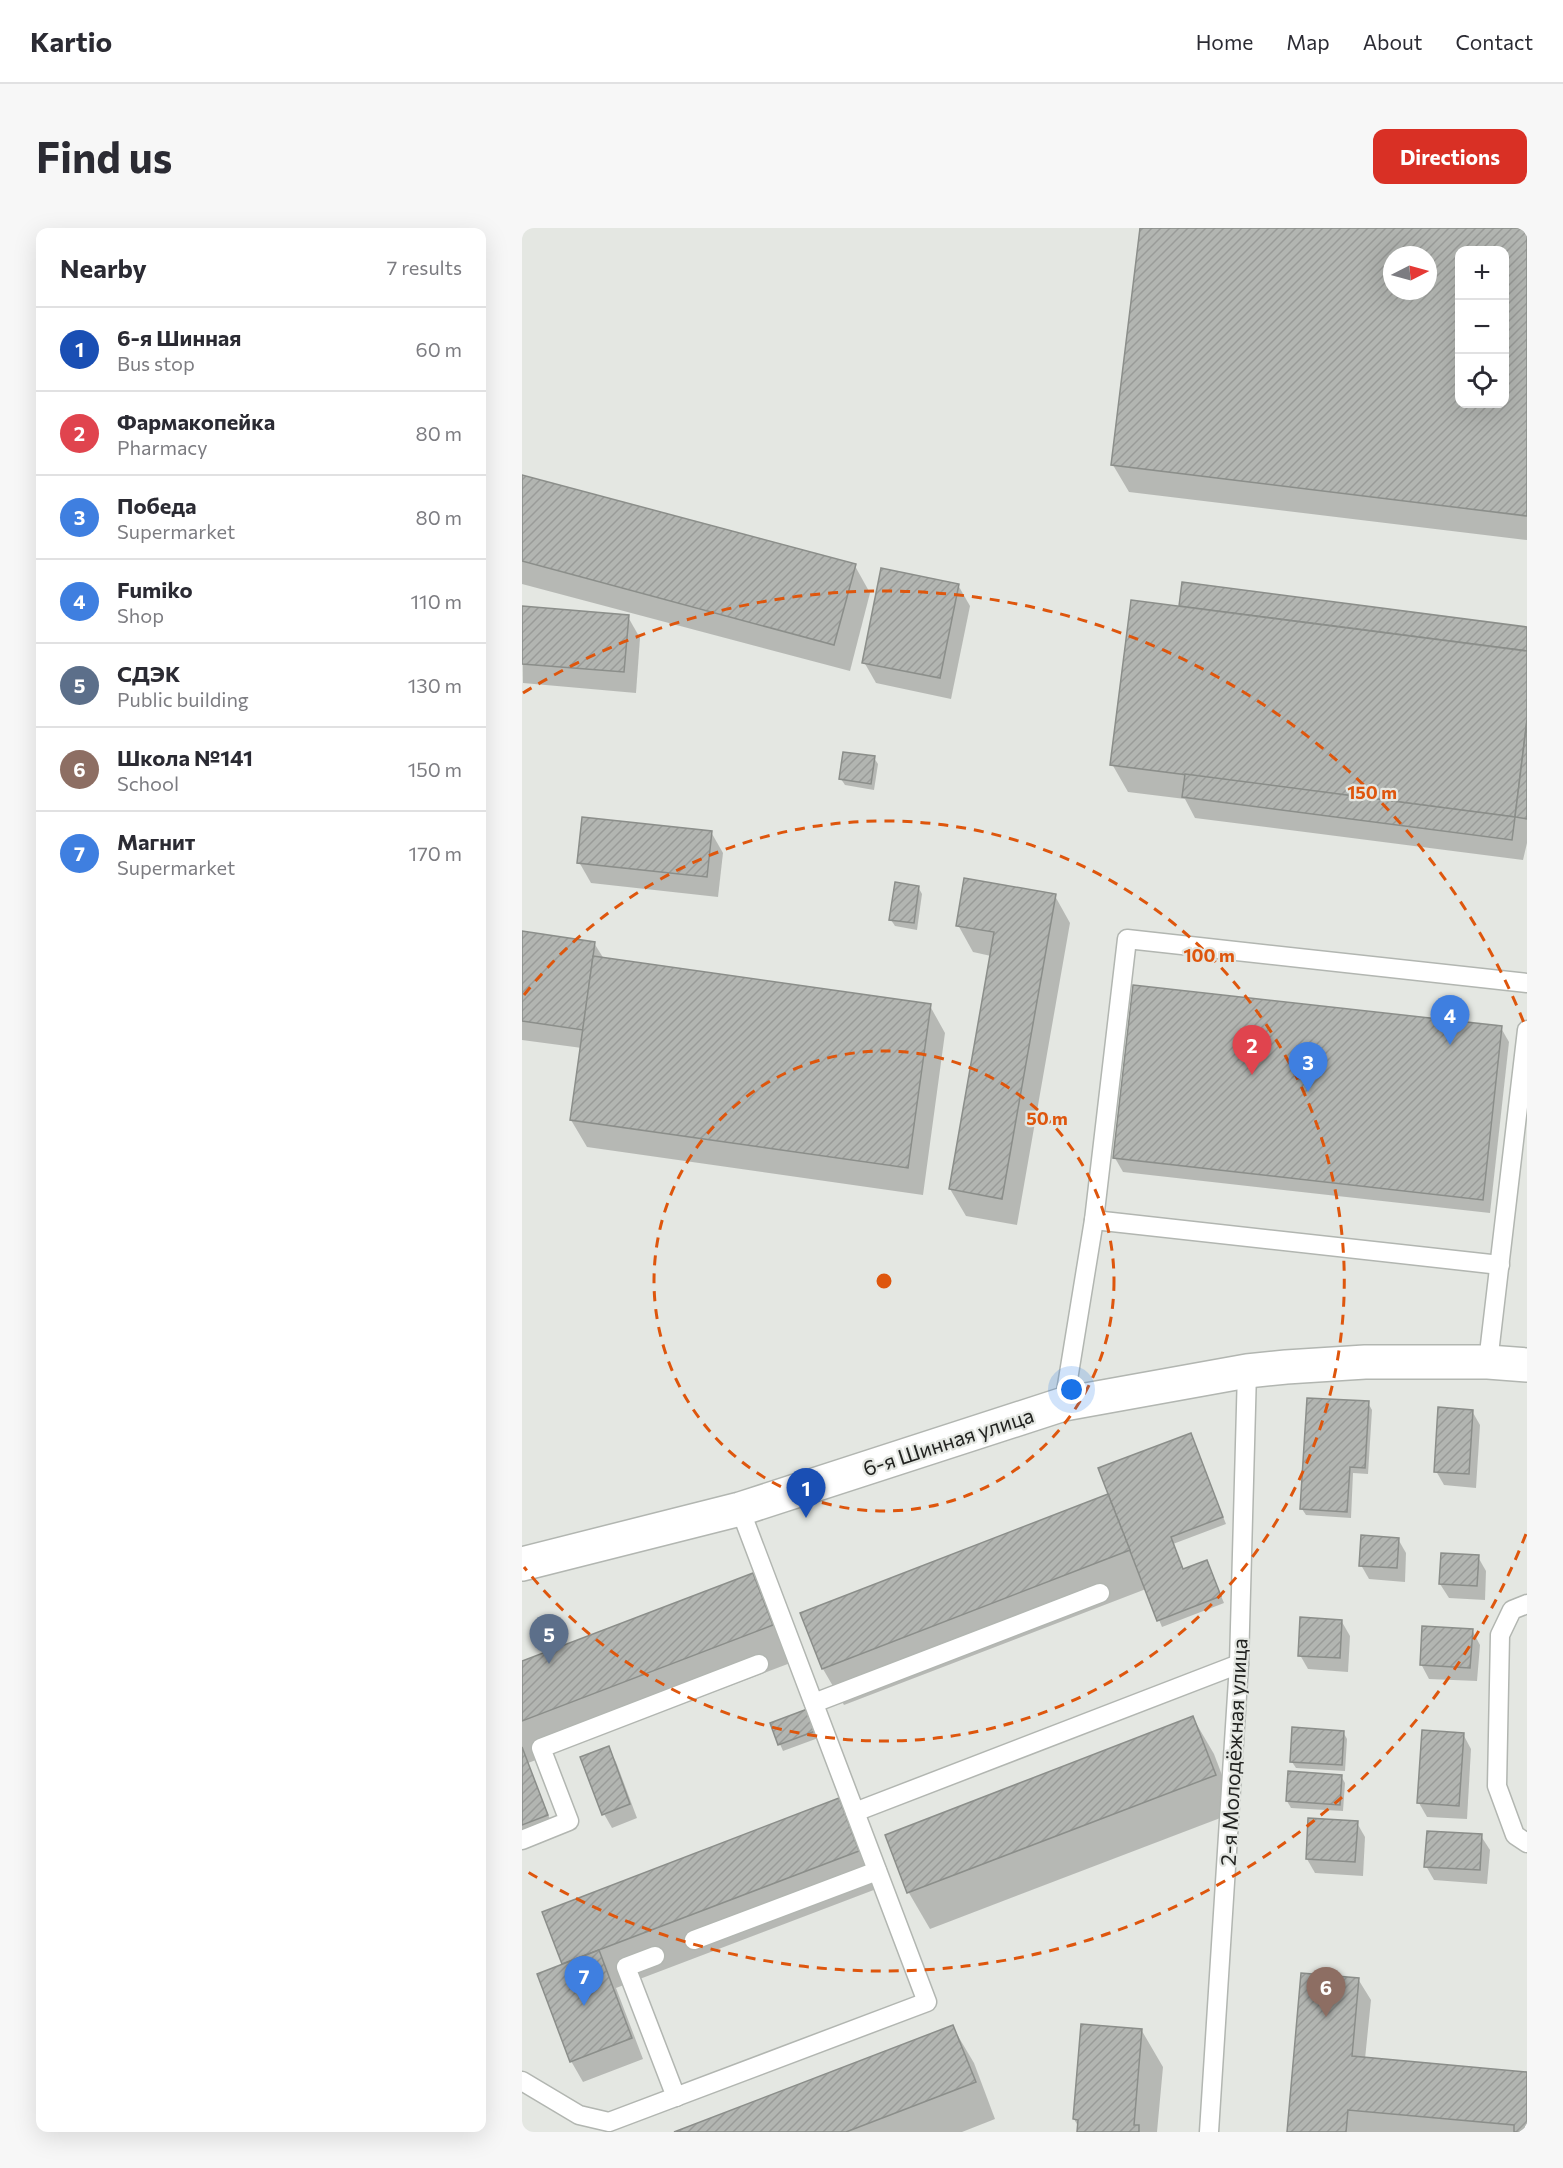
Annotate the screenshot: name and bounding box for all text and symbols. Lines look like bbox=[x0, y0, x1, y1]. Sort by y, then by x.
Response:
text: Kartio bbox=[30, 24, 112, 58]
text: Home bbox=[1196, 29, 1253, 54]
text: Map bbox=[1286, 29, 1330, 54]
text: About bbox=[1363, 29, 1422, 54]
text: Contact bbox=[1455, 29, 1533, 54]
button: Directions bbox=[1373, 129, 1527, 184]
text: Find us bbox=[36, 130, 172, 182]
north arrow bbox=[1383, 246, 1437, 300]
map controls bbox=[1455, 246, 1509, 408]
button: + bbox=[1455, 246, 1509, 300]
text: Nearby bbox=[60, 252, 147, 283]
text: 7 results bbox=[387, 255, 462, 279]
button: − bbox=[1455, 300, 1509, 354]
text: 6-я Шинная bbox=[117, 324, 241, 351]
text: 1 bbox=[75, 337, 84, 361]
text: 60 m bbox=[416, 337, 462, 361]
text: Bus stop bbox=[117, 351, 195, 375]
button: locate bbox=[1455, 354, 1509, 408]
text: Фармакопейка bbox=[117, 408, 275, 435]
text: 2 bbox=[74, 421, 85, 445]
text: 80 m bbox=[416, 421, 462, 445]
text: Pharmacy bbox=[117, 435, 208, 459]
text: Победа bbox=[117, 492, 196, 519]
text: 3 bbox=[74, 505, 85, 529]
text: 80 m bbox=[416, 505, 462, 529]
text: Supermarket bbox=[117, 519, 235, 543]
text: Fumiko bbox=[117, 576, 193, 603]
text: 4 bbox=[73, 589, 86, 613]
text: 110 m bbox=[411, 589, 462, 613]
text: Shop bbox=[117, 603, 164, 627]
text: СДЭК bbox=[117, 660, 180, 687]
text: 5 bbox=[74, 673, 85, 697]
text: 130 m bbox=[408, 673, 462, 697]
text: Public building bbox=[117, 687, 249, 711]
text: Школа №141 bbox=[117, 744, 253, 771]
text: 6 bbox=[73, 757, 86, 781]
text: 150 m bbox=[408, 757, 462, 781]
text: School bbox=[117, 771, 179, 795]
text: 150 m bbox=[1347, 781, 1397, 803]
text: Магнит bbox=[117, 828, 195, 855]
text: 7 bbox=[74, 841, 85, 865]
text: 170 m bbox=[409, 841, 462, 865]
text: Supermarket bbox=[117, 855, 235, 879]
text: 100 m bbox=[1183, 944, 1235, 966]
pin: 4 bbox=[1430, 996, 1470, 1045]
pin: 2 bbox=[1232, 1026, 1272, 1075]
pin: 3 bbox=[1288, 1042, 1328, 1092]
text: 50 m bbox=[1026, 1107, 1068, 1129]
centre of rings bbox=[874, 1271, 894, 1291]
your location bbox=[1057, 1375, 1086, 1404]
street label: 6-я Шинная улица bbox=[860, 1402, 1036, 1480]
pin: 1 bbox=[786, 1468, 826, 1518]
pin: 5 bbox=[530, 1614, 568, 1664]
street label: 2-я Молодёжная улица bbox=[1215, 1638, 1251, 1866]
pin: 7 bbox=[564, 1956, 604, 2006]
pin: 6 bbox=[1306, 1968, 1346, 2017]

